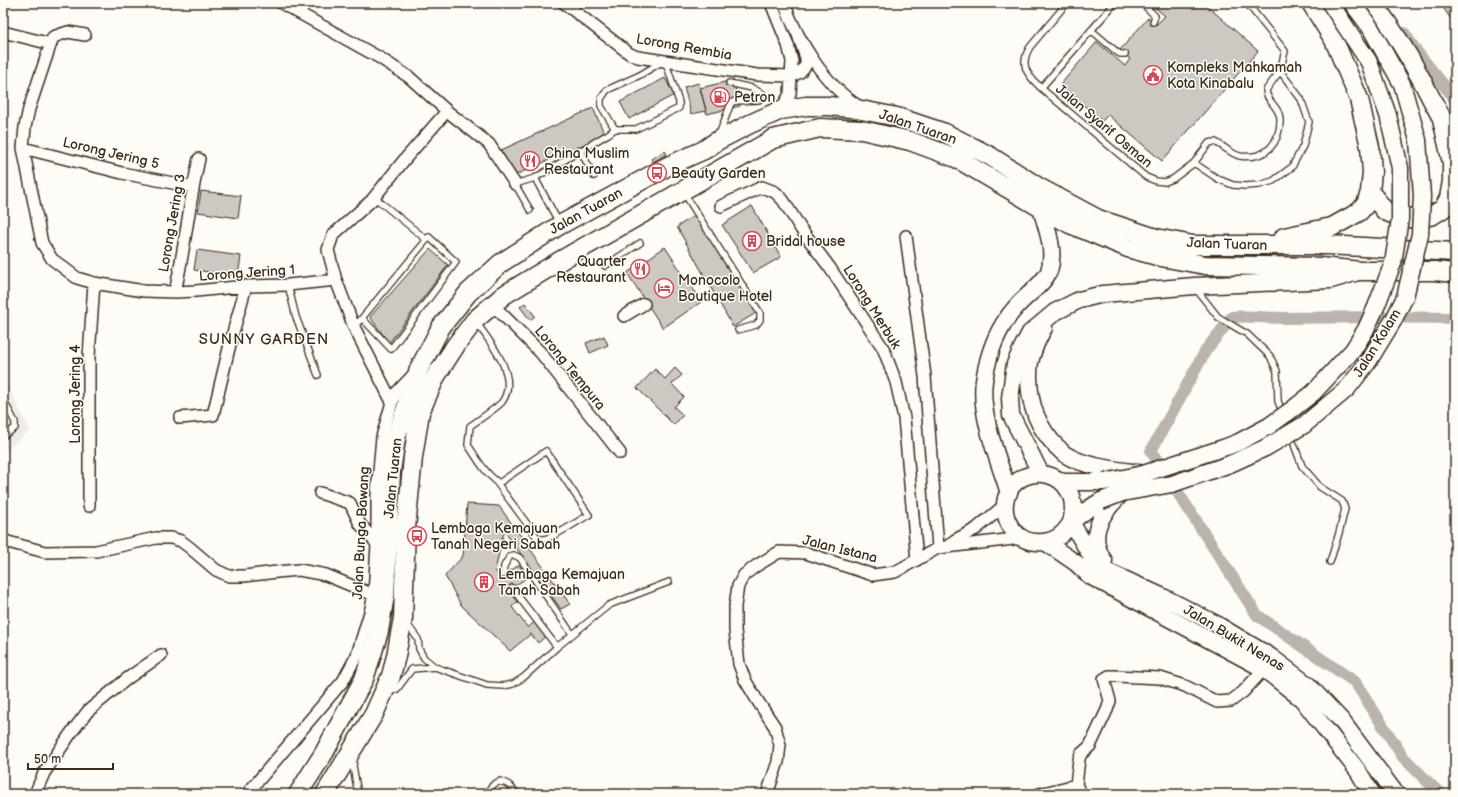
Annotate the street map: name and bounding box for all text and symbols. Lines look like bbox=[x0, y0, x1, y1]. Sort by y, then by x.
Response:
street label: Lorong Rembia bbox=[635, 30, 733, 64]
place label: Kompleks Mahkamah Kota Kinabalu bbox=[1167, 59, 1302, 92]
public building icon: Kompleks Mahkamah Kota Kinabalu bbox=[1142, 64, 1164, 86]
street label: Jalan Syarif Osman bbox=[1052, 81, 1156, 171]
fuel station icon: Petron bbox=[709, 86, 731, 108]
place label: Petron bbox=[734, 89, 776, 106]
street label: Jalan Tuaran bbox=[877, 106, 959, 148]
street label: Lorong Jering 5 bbox=[61, 134, 161, 172]
place label: China Muslim Restaurant bbox=[544, 145, 629, 178]
restaurant icon: China Muslim Restaurant bbox=[519, 150, 541, 172]
bus stop icon: Beauty Garden bbox=[646, 162, 668, 184]
place label: Beauty Garden bbox=[671, 165, 766, 182]
street label: Lorong Jering 3 bbox=[155, 173, 189, 273]
street label: Jalan Tuaran bbox=[547, 184, 626, 238]
building icon: Bridal house bbox=[741, 230, 763, 252]
place label: Bridal house bbox=[766, 233, 845, 250]
street label: Jalan Tuaran bbox=[1186, 234, 1268, 254]
place label: Quarter Restaurant bbox=[556, 253, 627, 286]
restaurant icon: Quarter Restaurant bbox=[629, 258, 651, 280]
street label: Lorong Jering 1 bbox=[198, 261, 296, 285]
street label: Lorong Merbuk bbox=[839, 262, 905, 352]
place label: Monocolo Boutique Hotel bbox=[678, 272, 772, 305]
hotel icon: Monocolo Boutique Hotel bbox=[653, 277, 675, 299]
street label: Jalan Kolam bbox=[1349, 306, 1405, 380]
street label: Lorong Tempura bbox=[531, 323, 609, 413]
district label: SUNNY GARDEN bbox=[199, 330, 329, 349]
street label: Lorong Jering 4 bbox=[67, 344, 84, 444]
street label: Jalan Tuaran bbox=[380, 437, 406, 519]
street label: Jalan Bunga Bawang bbox=[349, 466, 373, 600]
place label: Lembaga Kemajuan Tanah Negeri Sabah bbox=[431, 520, 560, 553]
bus stop icon: Lembaga Kemajuan Tanah Negeri Sabah bbox=[406, 525, 428, 547]
street label: Jalan Istana bbox=[801, 532, 879, 567]
place label: Lembaga Kemajuan Tanah Sabah bbox=[498, 566, 625, 599]
building icon: Lembaga Kemajuan Tanah Sabah bbox=[473, 571, 495, 593]
street label: Jalan Bukit Nenas bbox=[1180, 601, 1288, 675]
scale bar bbox=[28, 745, 113, 771]
text: 50 m bbox=[34, 752, 61, 767]

